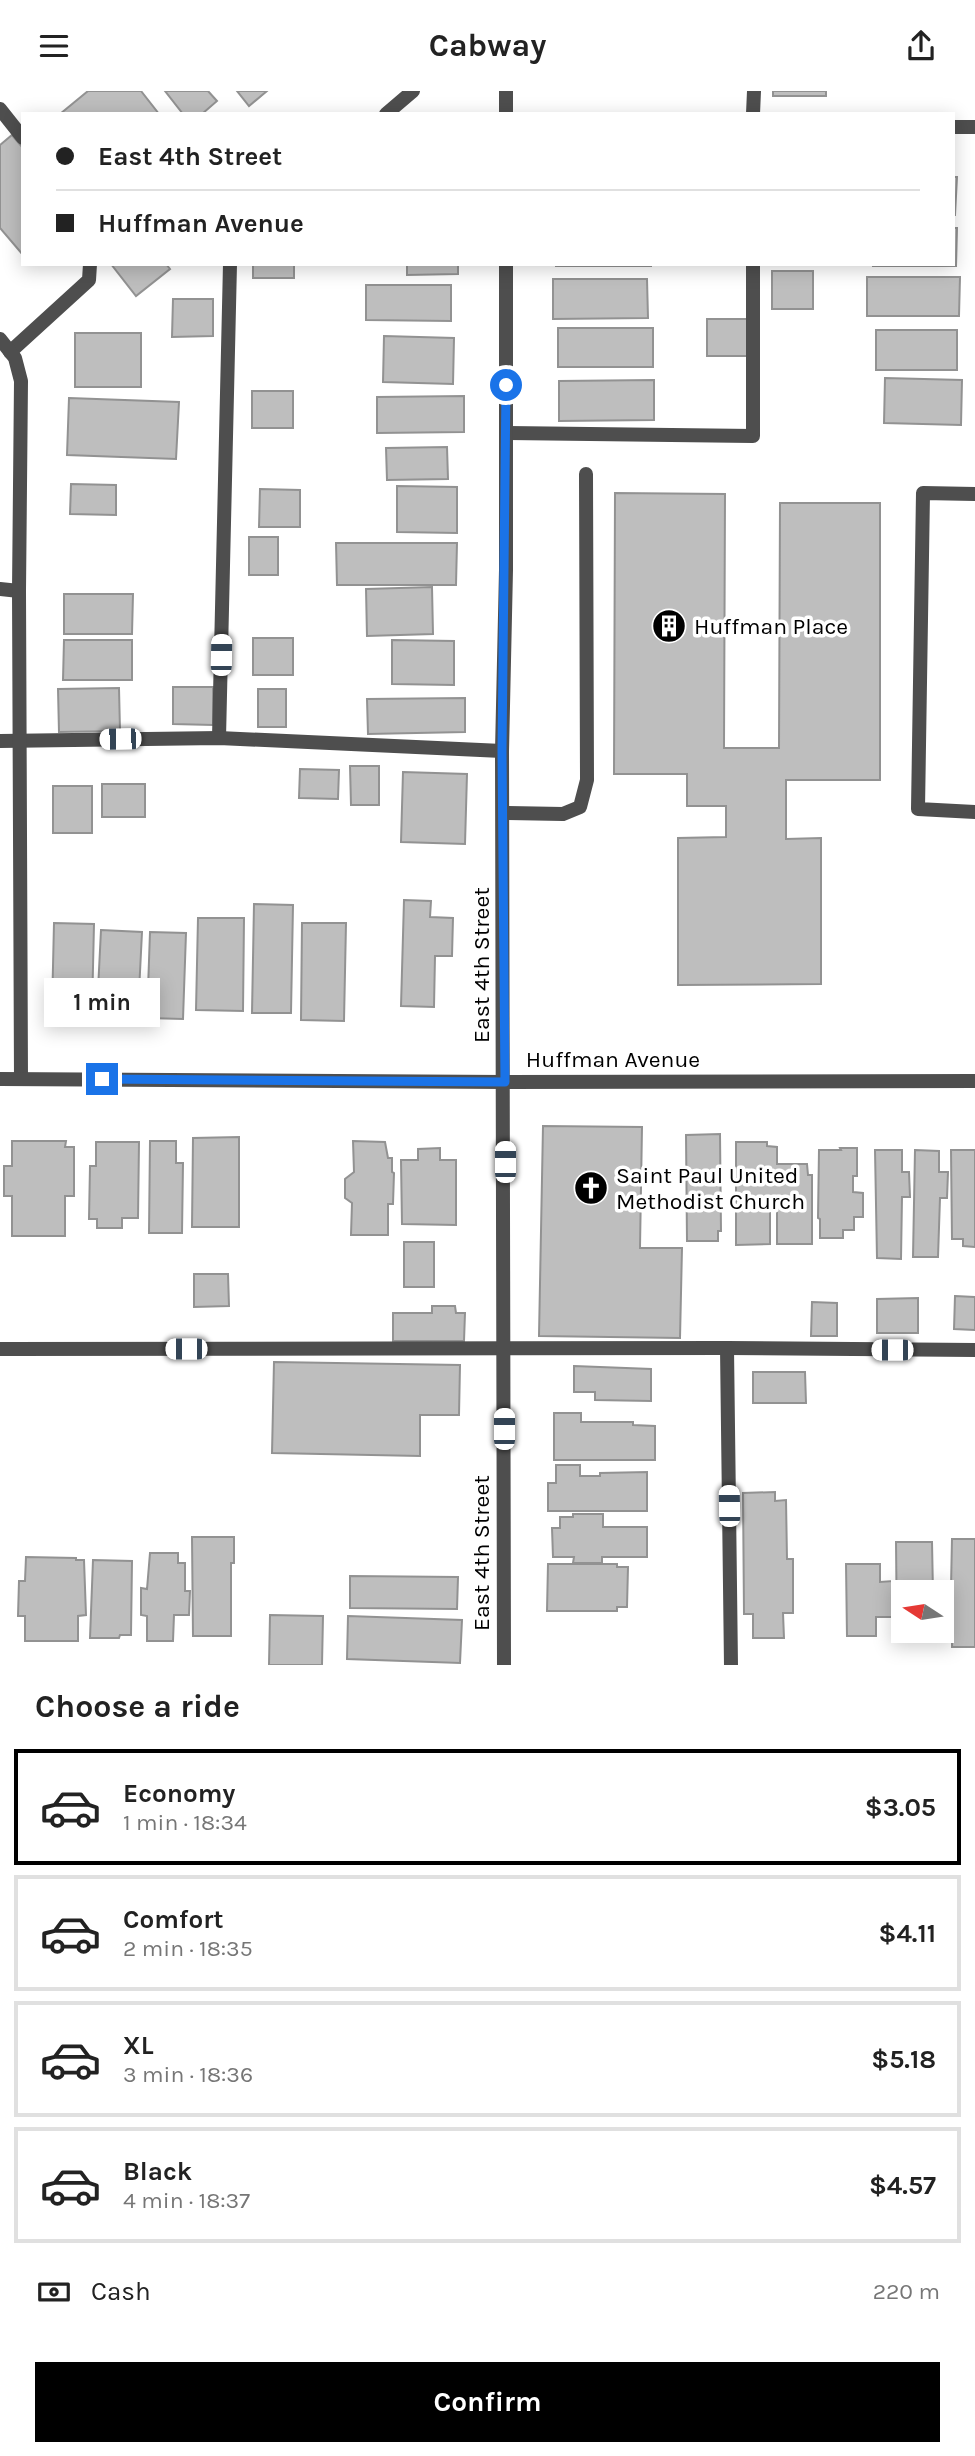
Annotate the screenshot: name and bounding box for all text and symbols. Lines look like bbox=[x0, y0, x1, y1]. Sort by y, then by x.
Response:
icon: menu bbox=[35, 27, 73, 65]
text: Cabway bbox=[429, 27, 546, 64]
icon: share bbox=[902, 27, 940, 65]
text: East 4th Street bbox=[98, 141, 282, 172]
text: Huffman Avenue bbox=[98, 208, 304, 239]
route start bbox=[490, 369, 522, 401]
building icon: Huffman Place bbox=[650, 607, 688, 645]
place label: Huffman Place bbox=[694, 613, 848, 640]
car bbox=[211, 634, 232, 676]
car bbox=[99, 728, 142, 750]
street label: East 4th Street bbox=[468, 887, 495, 1043]
callout: 1 min bbox=[44, 977, 160, 1027]
text: 1 min bbox=[73, 989, 131, 1016]
street label: Huffman Avenue bbox=[526, 1046, 700, 1073]
route end bbox=[86, 1063, 118, 1095]
car bbox=[495, 1141, 516, 1183]
place label: Saint Paul United Methodist Church bbox=[616, 1162, 805, 1215]
church icon: Saint Paul United Methodist Church bbox=[572, 1169, 610, 1207]
car bbox=[166, 1339, 208, 1360]
car bbox=[872, 1340, 914, 1361]
car bbox=[494, 1408, 515, 1450]
street label: East 4th Street bbox=[468, 1475, 495, 1631]
car bbox=[719, 1485, 740, 1527]
north arrow bbox=[891, 1580, 954, 1643]
map controls bbox=[891, 1580, 954, 1643]
text: Choose a ride bbox=[35, 1688, 240, 1725]
icon: car bbox=[39, 1776, 102, 1839]
text: Economy bbox=[123, 1778, 235, 1809]
text: $3.05 bbox=[865, 1792, 936, 1823]
text: 1 min · 18:34 bbox=[123, 1809, 247, 1836]
icon: car bbox=[39, 1902, 102, 1965]
text: Comfort bbox=[123, 1904, 224, 1935]
text: $4.11 bbox=[878, 1918, 936, 1949]
text: 2 min · 18:35 bbox=[123, 1935, 253, 1962]
icon: car bbox=[39, 2028, 102, 2091]
text: XL bbox=[123, 2030, 154, 2061]
text: $5.18 bbox=[871, 2044, 936, 2075]
text: 3 min · 18:36 bbox=[123, 2061, 253, 2088]
icon: car bbox=[39, 2154, 102, 2217]
text: Black bbox=[123, 2156, 192, 2187]
text: $4.57 bbox=[869, 2170, 936, 2201]
text: 4 min · 18:37 bbox=[123, 2187, 250, 2214]
icon: cash bbox=[35, 2273, 73, 2311]
text: Cash bbox=[91, 2276, 151, 2307]
text: 220 m bbox=[873, 2278, 940, 2305]
button: Confirm bbox=[35, 2362, 940, 2442]

